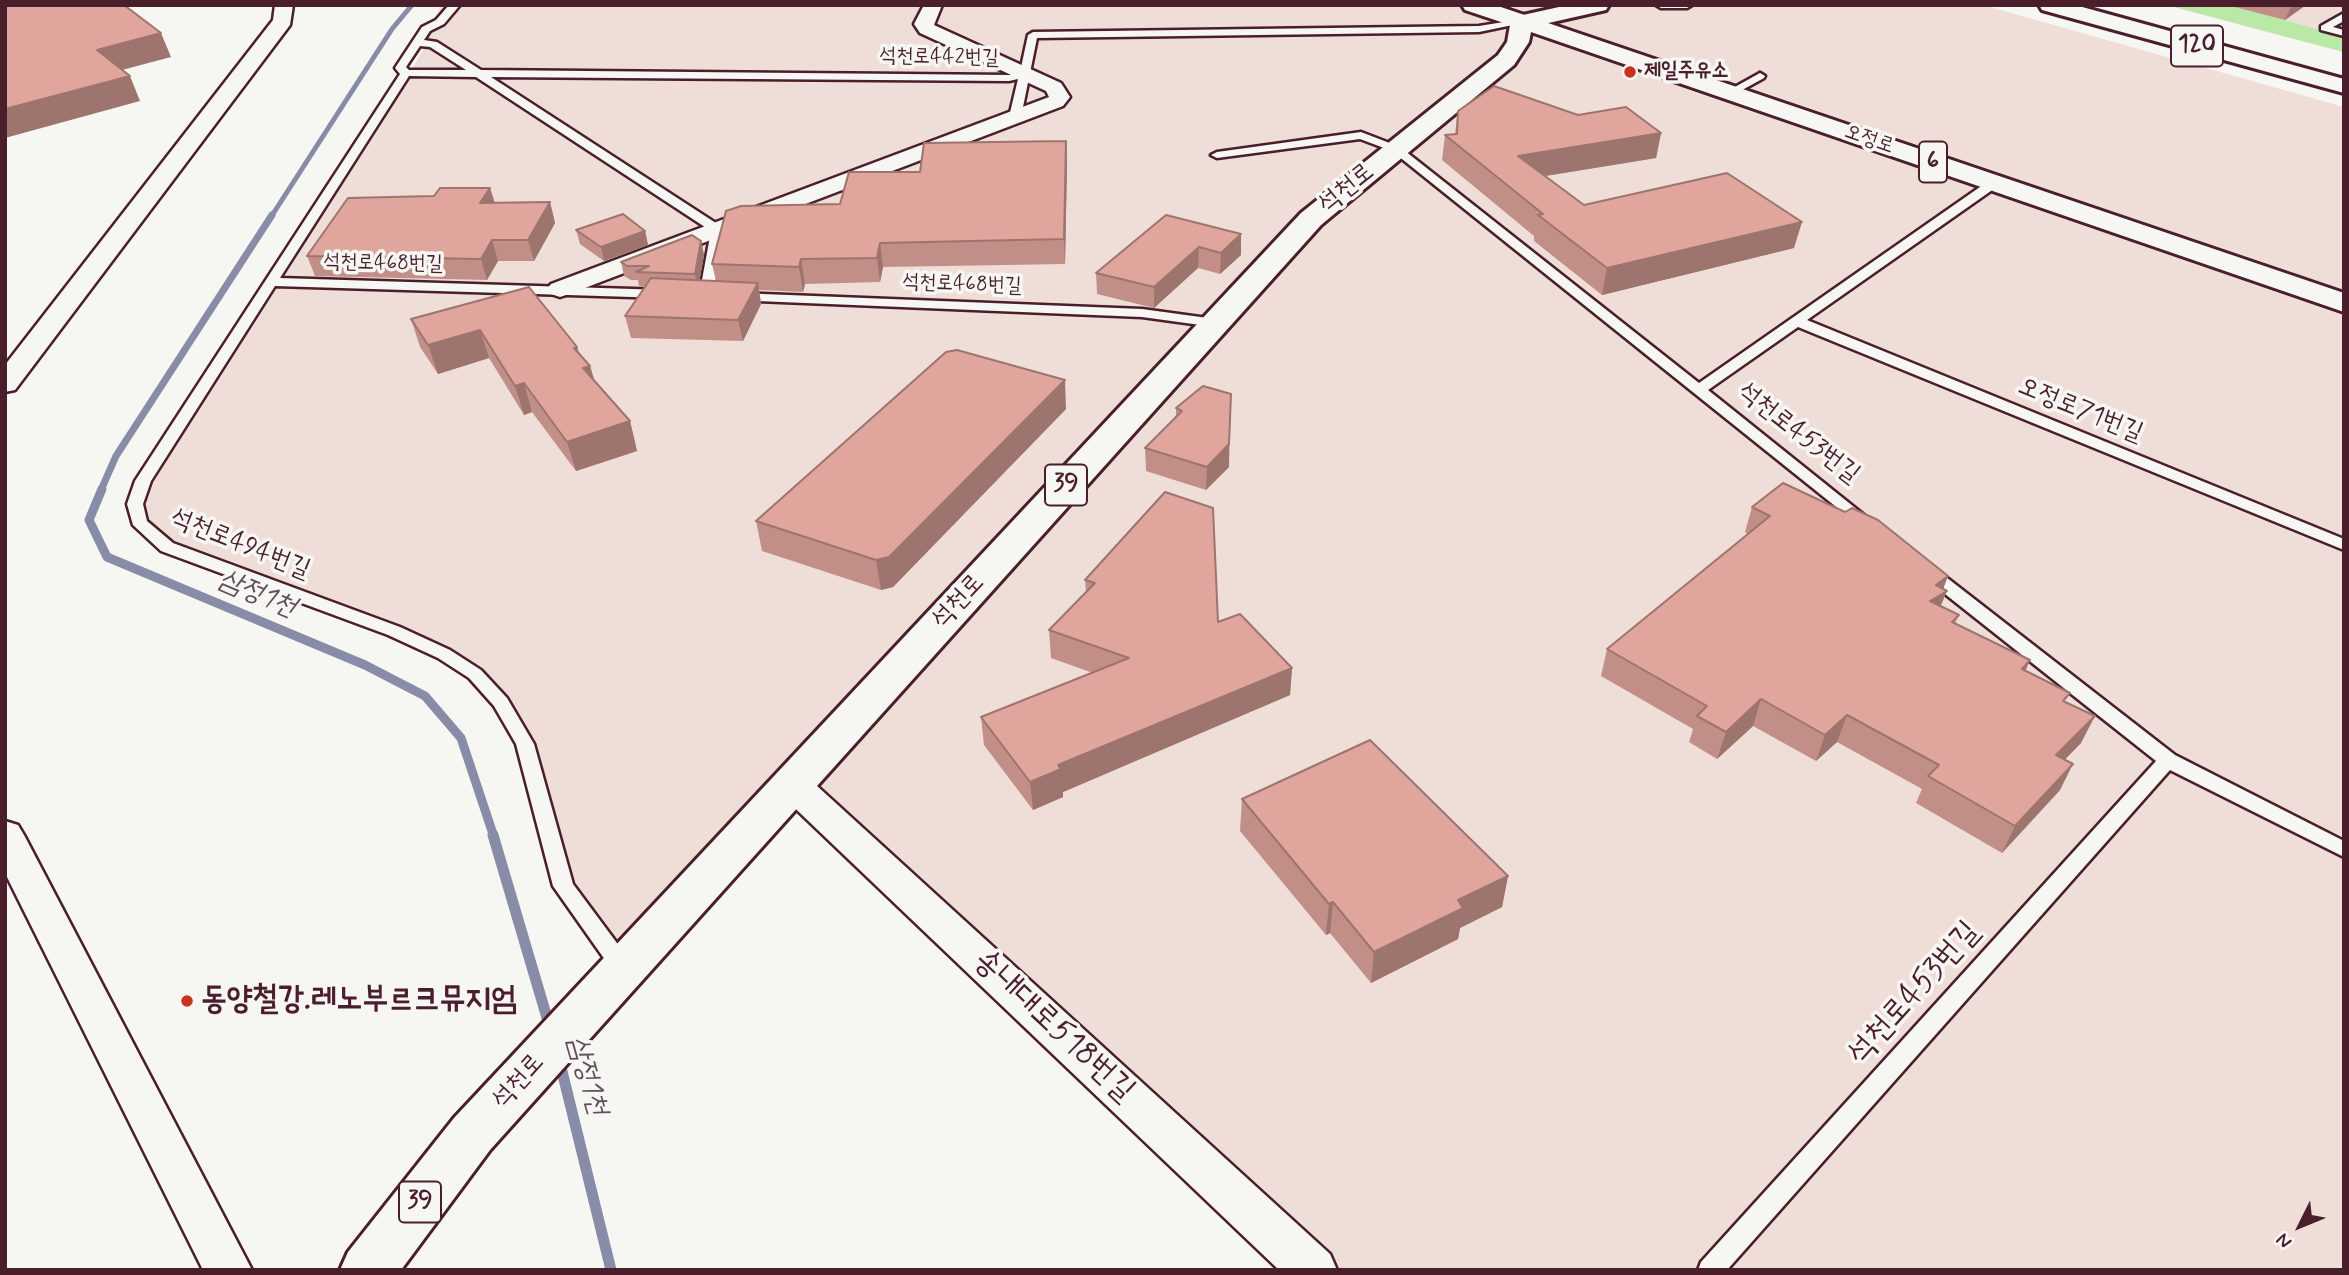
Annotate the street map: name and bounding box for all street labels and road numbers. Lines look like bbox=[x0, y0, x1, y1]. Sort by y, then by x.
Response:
road number: 120 bbox=[2171, 26, 2223, 66]
street label: 석천로442번길 bbox=[879, 44, 999, 72]
street label: 오정로 bbox=[1841, 120, 1897, 160]
road number: 6 bbox=[1919, 142, 1947, 182]
street label: 석천로 bbox=[1313, 157, 1381, 221]
street label: 석천로468번길 bbox=[323, 250, 443, 278]
street label: 석천로468번길 bbox=[902, 270, 1022, 300]
street label: 오정로71번길 bbox=[2013, 372, 2147, 450]
street label: 석천로453번길 bbox=[1731, 377, 1865, 491]
road number: 39 bbox=[1045, 464, 1087, 506]
street label: 석천로494번길 bbox=[166, 503, 314, 587]
street label: 석천로 bbox=[926, 568, 992, 636]
street label: 석천로453번길 bbox=[1841, 914, 1989, 1074]
street label: 송내대로518번길 bbox=[965, 943, 1141, 1111]
street label: 석천로 bbox=[486, 1048, 552, 1116]
road number: 39 bbox=[399, 1182, 441, 1222]

